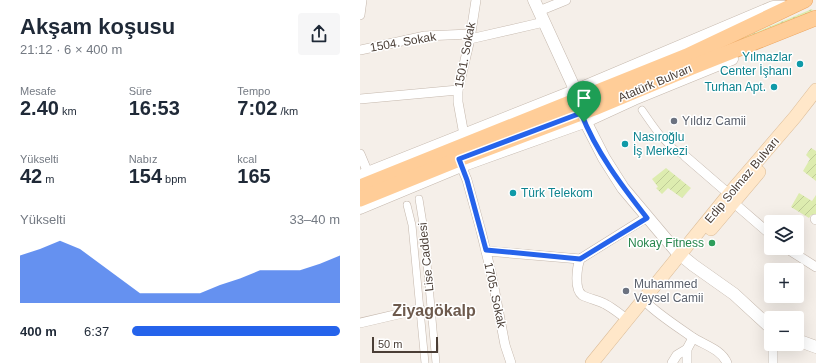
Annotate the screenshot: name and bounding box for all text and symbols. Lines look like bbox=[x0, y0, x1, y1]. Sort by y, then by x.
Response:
button: share bbox=[298, 13, 340, 55]
text: Akşam koşusu bbox=[20, 14, 175, 39]
street label: 1501. Sokak bbox=[452, 20, 478, 89]
street label: 1504. Sokak bbox=[369, 29, 438, 55]
text: 21:12 · 6 × 400 m bbox=[20, 42, 122, 57]
place label: Yılmazlar Center İşhanı bbox=[720, 50, 792, 78]
marker: Yılmazlar Center İşhanı bbox=[795, 59, 805, 69]
street label: Atatürk Bulvarı bbox=[616, 61, 694, 105]
place label: Turhan Apt. bbox=[704, 80, 766, 94]
pin bbox=[567, 81, 601, 122]
marker: Turhan Apt. bbox=[769, 82, 779, 92]
text: Mesafe bbox=[20, 85, 56, 97]
text: Süre bbox=[129, 85, 152, 97]
text: Tempo bbox=[237, 85, 270, 97]
icon: arrive bbox=[573, 87, 595, 109]
text: 2.40 bbox=[20, 97, 59, 119]
text: 16:53 bbox=[129, 97, 180, 119]
text: 7:02 bbox=[237, 97, 277, 119]
text: km bbox=[59, 105, 77, 117]
text: /km bbox=[277, 105, 298, 117]
place label: Yıldız Camii bbox=[682, 114, 746, 128]
marker: Yıldız Camii bbox=[669, 116, 679, 126]
place label: Nasıroğlu İş Merkezi bbox=[633, 130, 688, 158]
street label: Edip Solmaz Bulvarı bbox=[702, 134, 782, 226]
marker: Nasıroğlu İş Merkezi bbox=[620, 139, 630, 149]
text: Yükselti bbox=[20, 153, 59, 165]
text: Nabız bbox=[129, 153, 157, 165]
text: kcal bbox=[237, 153, 257, 165]
text: 42 bbox=[20, 165, 42, 187]
text: 154 bbox=[129, 165, 162, 187]
text: 165 bbox=[237, 165, 271, 187]
text: m bbox=[42, 173, 54, 185]
text: bpm bbox=[162, 173, 187, 185]
place label: Türk Telekom bbox=[521, 186, 593, 200]
marker: Türk Telekom bbox=[508, 188, 518, 198]
text: Yükselti bbox=[20, 212, 66, 227]
text: 33–40 m bbox=[289, 212, 340, 227]
map controls bbox=[764, 215, 804, 351]
button: layers bbox=[764, 215, 804, 255]
street label: Lise Caddesi bbox=[415, 222, 437, 292]
place label: Nokay Fitness bbox=[628, 236, 704, 250]
marker: Nokay Fitness bbox=[707, 238, 717, 248]
street label: 1705. Sokak bbox=[481, 261, 509, 330]
button: + bbox=[764, 263, 804, 303]
place label: Muhammed Veysel Camii bbox=[634, 277, 703, 305]
marker: Muhammed Veysel Camii bbox=[621, 286, 631, 296]
district label: Ziyagökalp bbox=[392, 302, 476, 319]
button: − bbox=[764, 311, 804, 351]
text: 400 m bbox=[20, 324, 57, 339]
text: 6:37 bbox=[84, 324, 109, 339]
scale bar bbox=[372, 335, 438, 354]
text: 50 m bbox=[378, 338, 402, 350]

